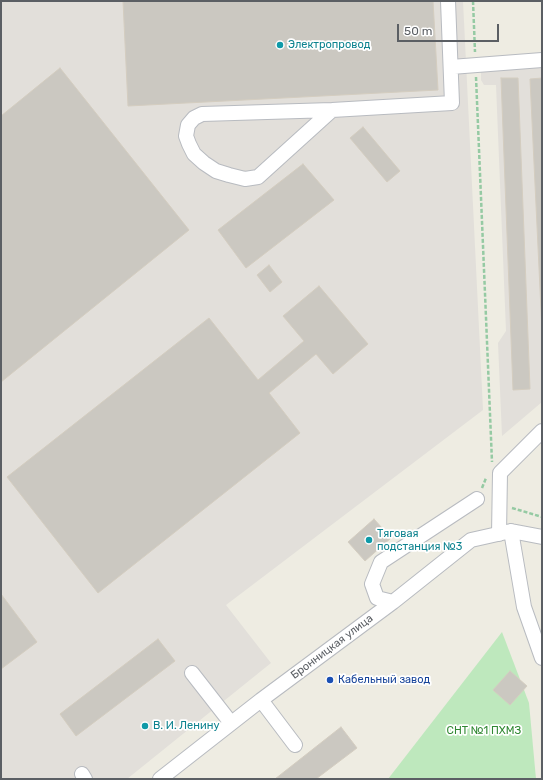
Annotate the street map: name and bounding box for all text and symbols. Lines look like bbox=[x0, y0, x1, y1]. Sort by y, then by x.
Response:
scale bar bbox=[399, 16, 501, 42]
text: 50 m bbox=[404, 24, 432, 38]
place label: Электропровод bbox=[288, 38, 370, 52]
marker: Электропровод bbox=[275, 40, 285, 50]
place label: Тяговая подстанция №3 bbox=[377, 527, 462, 553]
marker: Тяговая подстанция №3 bbox=[364, 535, 374, 545]
street label: Бронницкая улица bbox=[288, 612, 376, 682]
place label: Кабельный завод bbox=[338, 673, 430, 687]
marker: Кабельный завод bbox=[325, 675, 335, 685]
place label: В. И. Ленину bbox=[153, 719, 219, 733]
marker: В. И. Ленину bbox=[140, 721, 150, 731]
park label: СНТ №1 ПХМЗ bbox=[447, 724, 521, 738]

